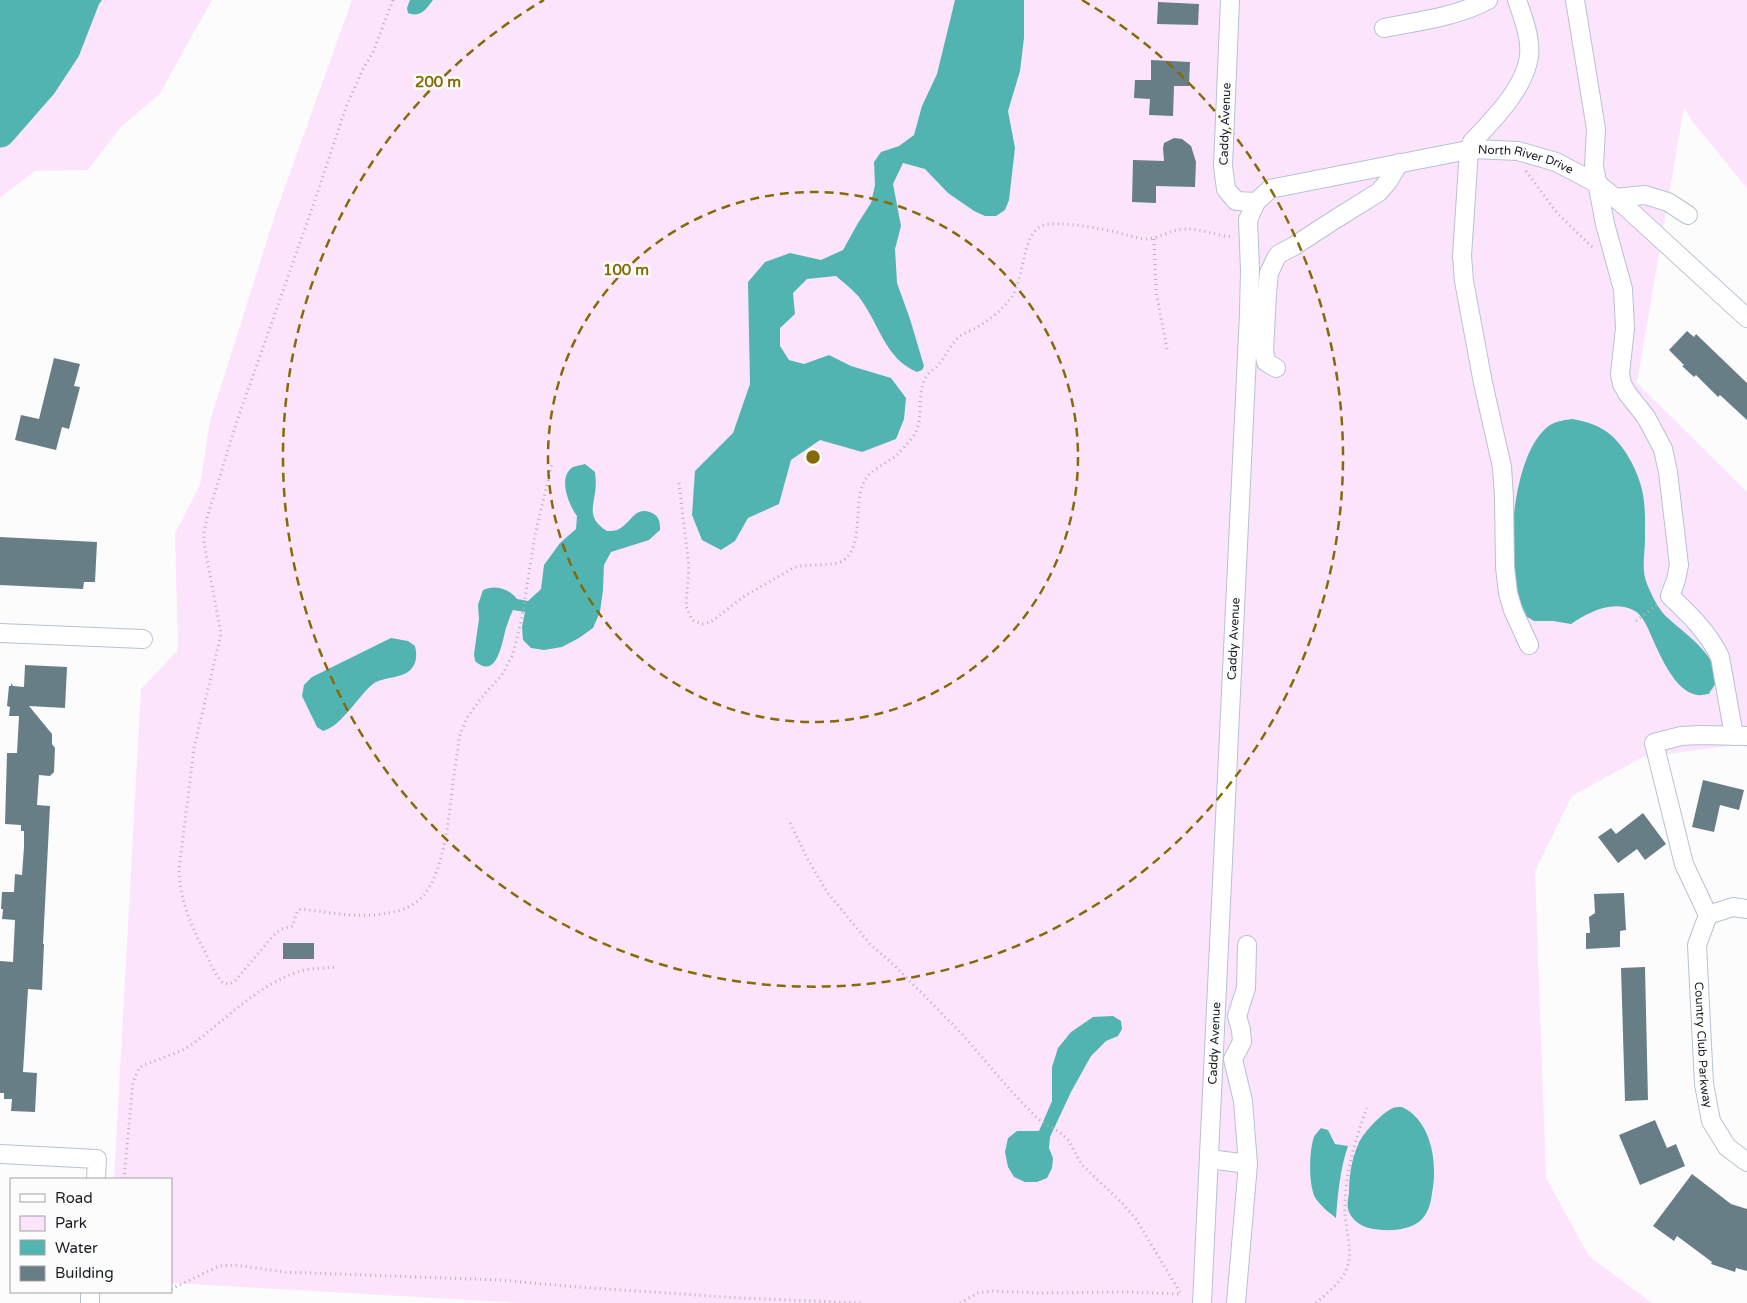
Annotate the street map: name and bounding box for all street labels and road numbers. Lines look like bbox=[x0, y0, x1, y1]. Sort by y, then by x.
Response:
street label: Caddy Avenue bbox=[1217, 82, 1233, 166]
street label: North River Drive bbox=[1478, 142, 1576, 177]
street label: Caddy Avenue bbox=[1225, 597, 1243, 680]
street label: Country Club Parkway bbox=[1692, 982, 1715, 1109]
street label: Caddy Avenue bbox=[1205, 1001, 1223, 1085]

